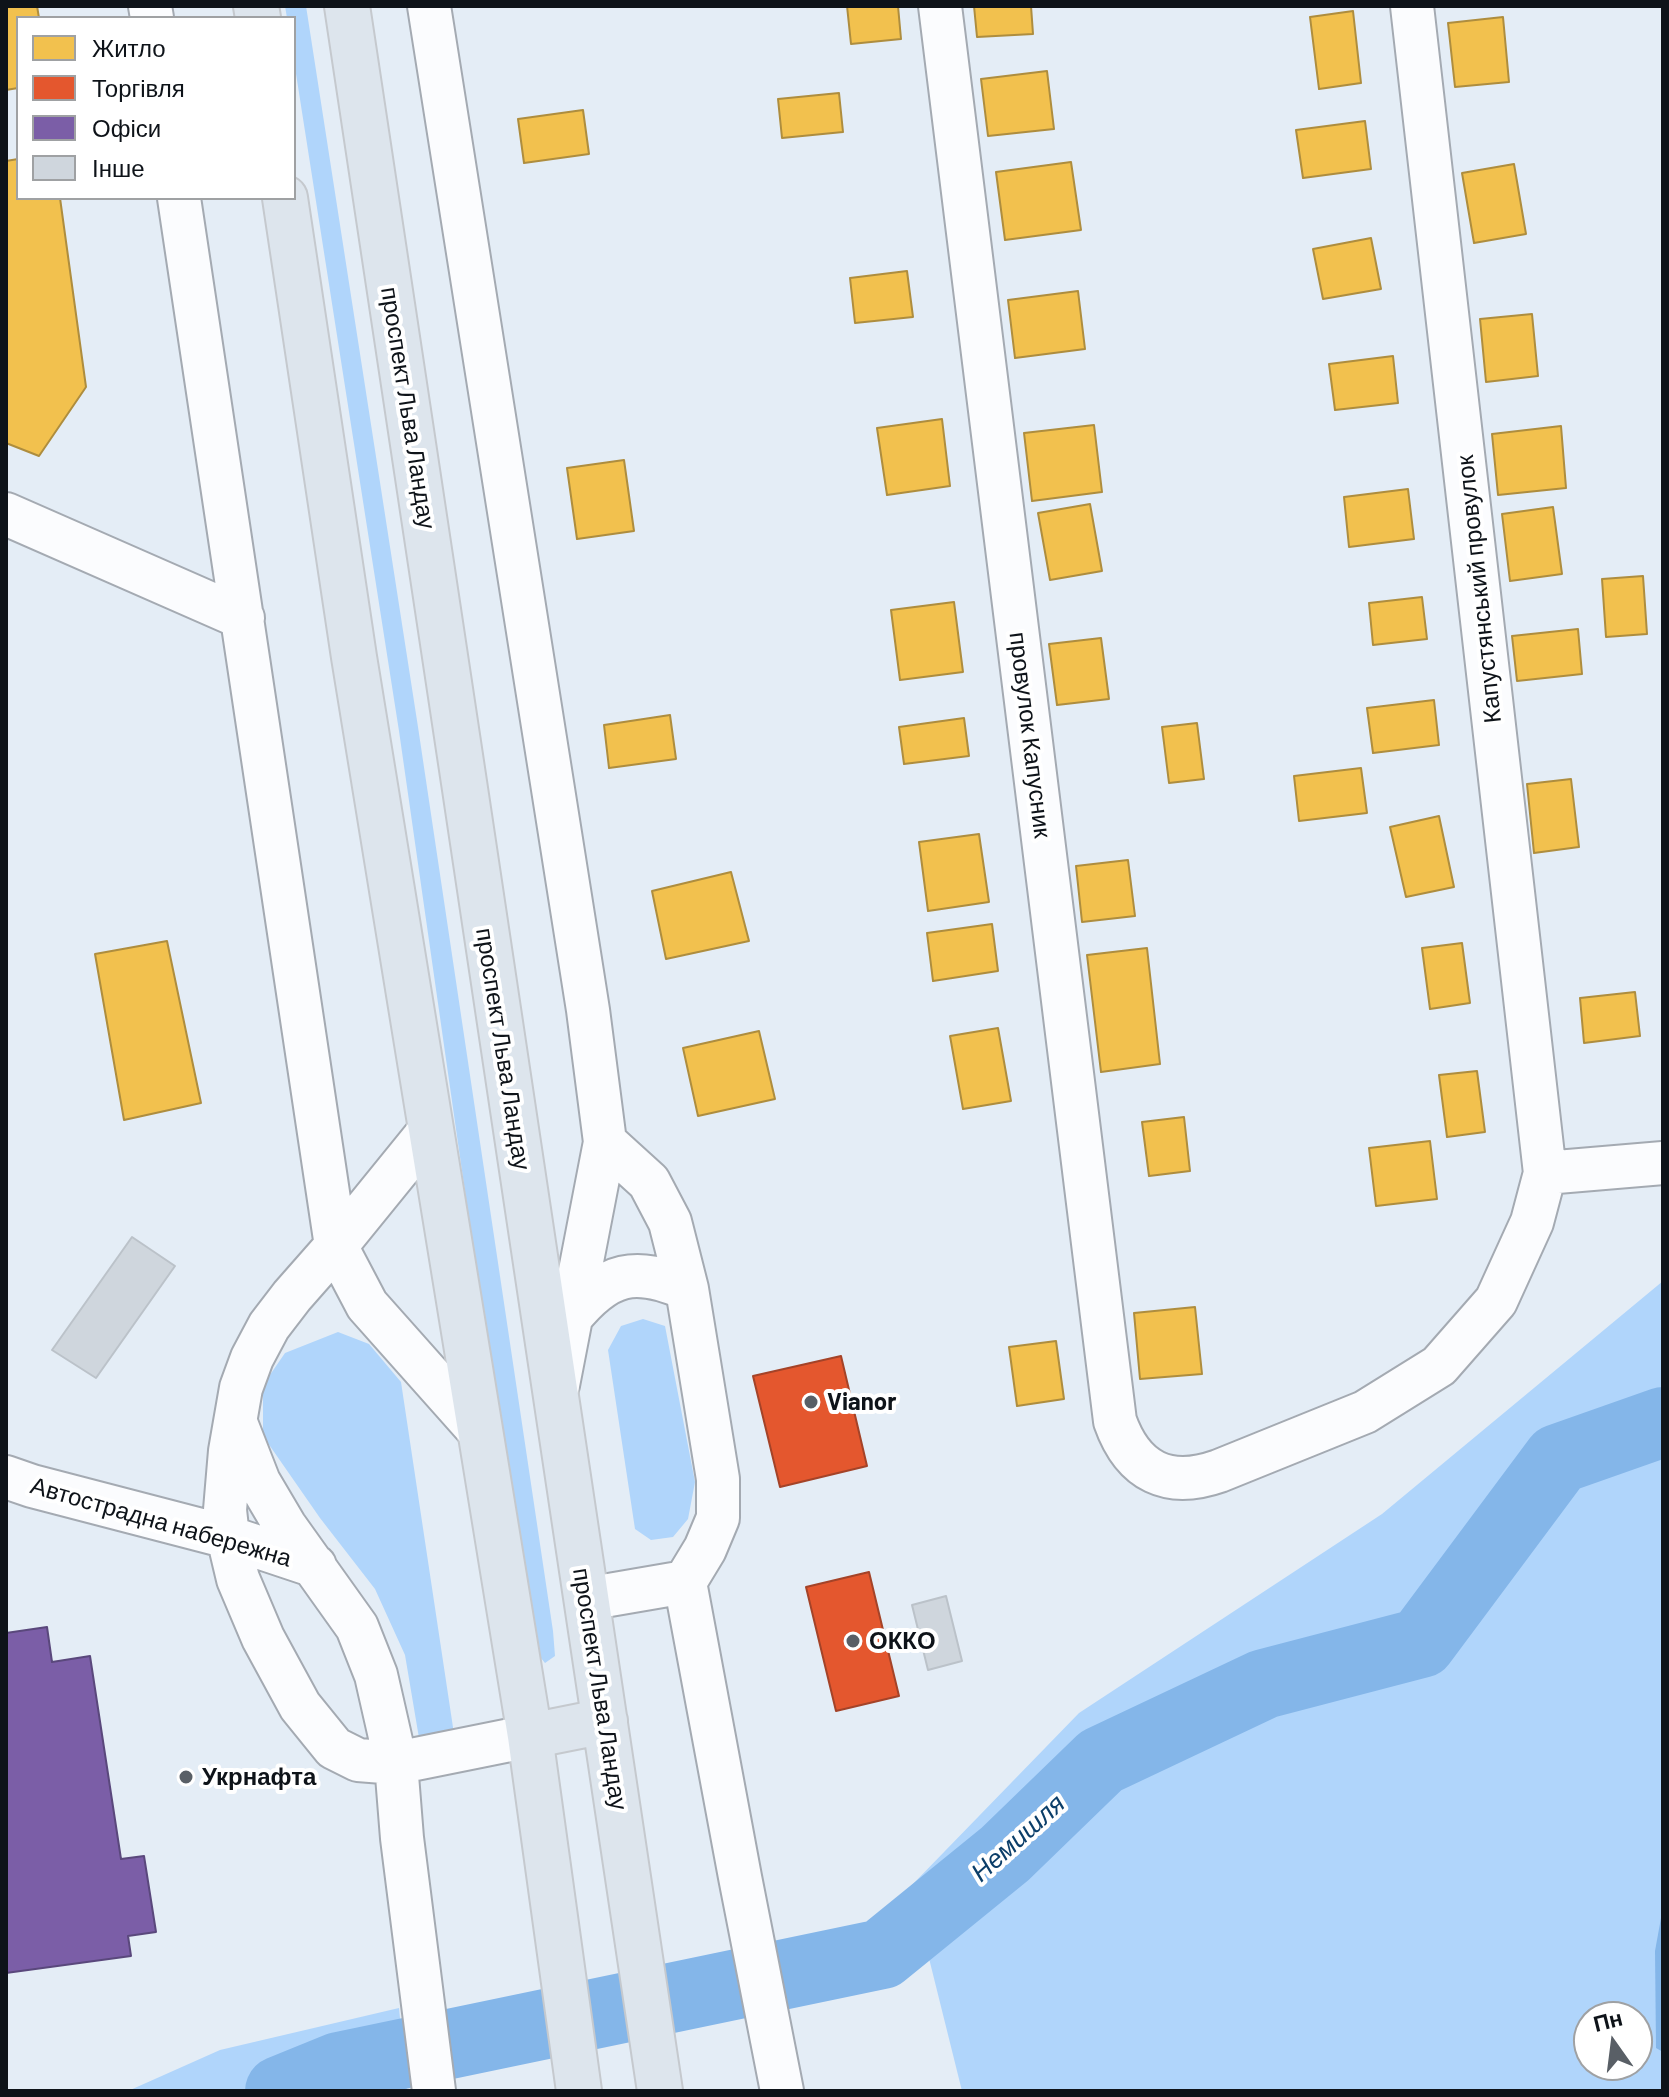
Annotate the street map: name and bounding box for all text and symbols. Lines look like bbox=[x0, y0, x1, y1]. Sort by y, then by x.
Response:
legend bbox=[16, 16, 296, 200]
text: Житло bbox=[92, 33, 166, 62]
text: Торгівля bbox=[92, 73, 185, 102]
text: Офіси bbox=[92, 113, 161, 142]
text: Інше bbox=[92, 153, 145, 182]
street label: проспект Льва Ландау bbox=[375, 285, 441, 531]
street label: Капустянський провулок bbox=[1451, 454, 1507, 724]
street label: провулок Капусник bbox=[1003, 630, 1057, 840]
street label: проспект Льва Ландау bbox=[470, 926, 536, 1172]
place label: Vianor bbox=[827, 1388, 896, 1416]
marker: Vianor bbox=[802, 1393, 820, 1411]
street label: Автострадна набережна bbox=[27, 1471, 295, 1573]
street label: проспект Льва Ландау bbox=[567, 1566, 633, 1812]
place label: ОККО bbox=[869, 1627, 936, 1655]
marker: ОККО bbox=[844, 1632, 862, 1650]
place label: Укрнафта bbox=[202, 1763, 316, 1791]
marker: Укрнафта bbox=[177, 1768, 195, 1786]
water label: Немишля bbox=[965, 1788, 1071, 1888]
north arrow bbox=[1573, 2001, 1653, 2081]
text: Пн bbox=[1590, 2004, 1625, 2036]

